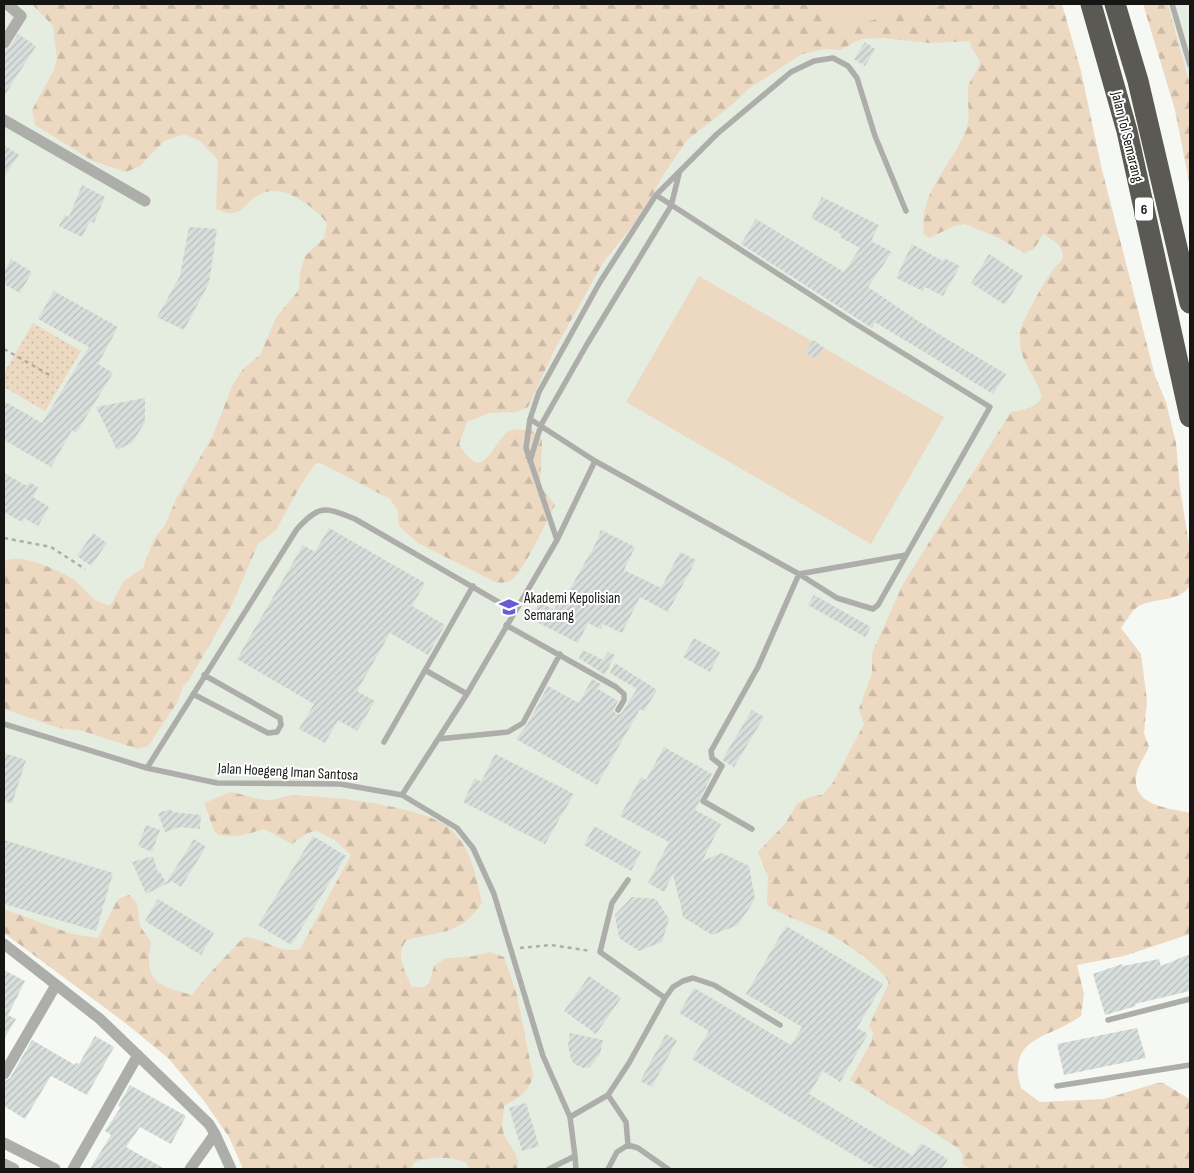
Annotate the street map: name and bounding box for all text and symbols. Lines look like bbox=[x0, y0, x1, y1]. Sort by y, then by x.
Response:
street label: Jalan Tol Semarang bbox=[1106, 89, 1147, 184]
road number: 6 bbox=[1135, 198, 1153, 220]
place label: Akademi Kepolisian Semarang bbox=[523, 589, 620, 625]
school or university icon: Akademi Kepolisian Semarang bbox=[498, 596, 520, 618]
street label: Jalan Hoegeng Iman Santosa bbox=[216, 759, 359, 785]

